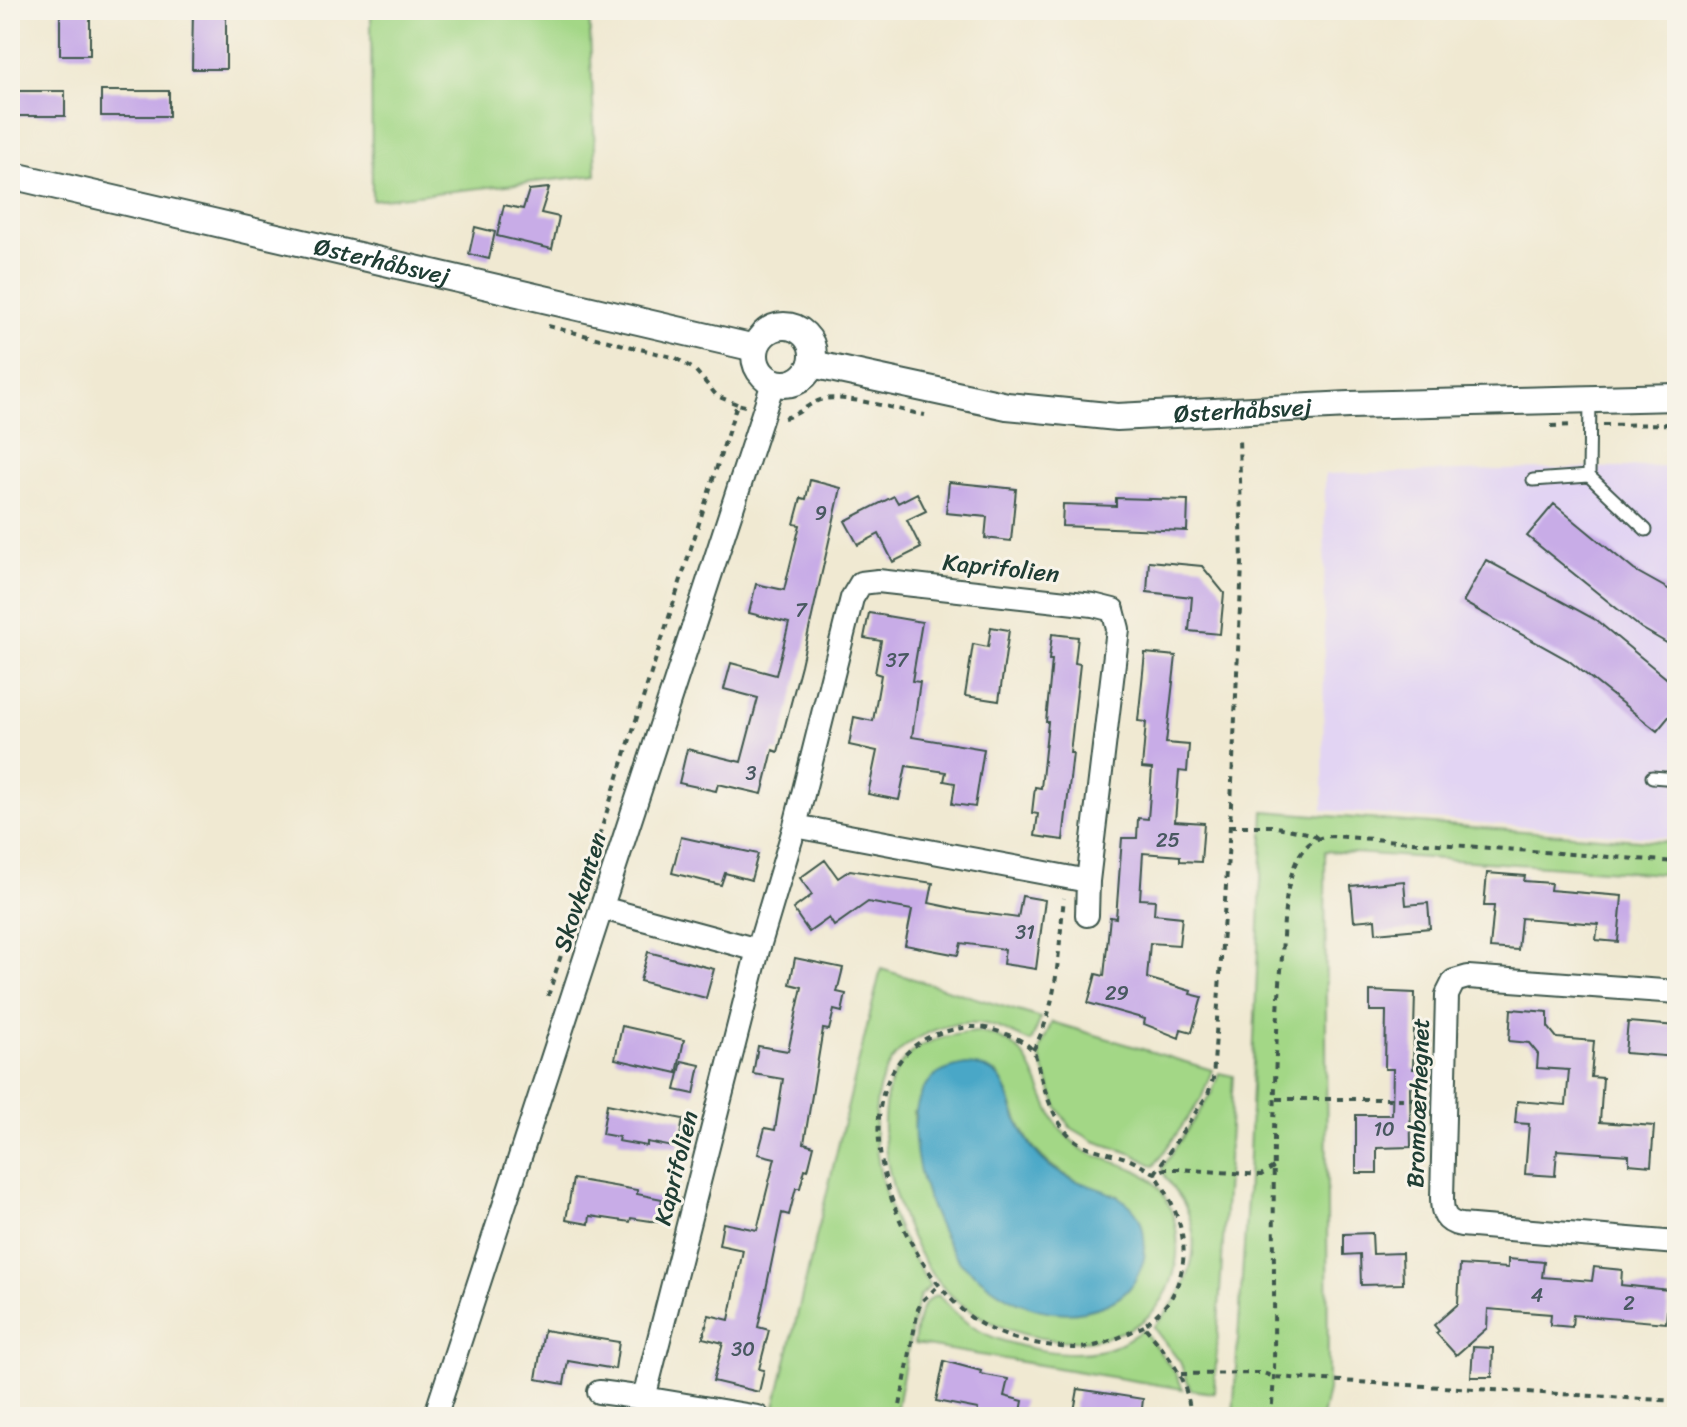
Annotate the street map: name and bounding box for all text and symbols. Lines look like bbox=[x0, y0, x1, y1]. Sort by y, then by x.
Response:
street label: Østerhåbsvej bbox=[310, 225, 454, 298]
street label: Østerhåbsvej bbox=[1173, 386, 1313, 435]
house number: 9 bbox=[815, 496, 827, 531]
street label: Kaprifolien bbox=[941, 541, 1061, 595]
house number: 7 bbox=[795, 593, 808, 628]
house number: 37 bbox=[886, 643, 910, 678]
house number: 3 bbox=[746, 756, 757, 791]
house number: 25 bbox=[1156, 823, 1180, 858]
street label: Skovkanten bbox=[541, 827, 619, 957]
house number: 31 bbox=[1015, 915, 1035, 950]
house number: 29 bbox=[1105, 976, 1129, 1011]
street label: Brombærhegnet bbox=[1394, 1017, 1442, 1189]
street label: Kaprifolien bbox=[641, 1106, 711, 1230]
house number: 10 bbox=[1373, 1112, 1395, 1147]
house number: 4 bbox=[1531, 1278, 1543, 1313]
house number: 2 bbox=[1623, 1286, 1635, 1321]
house number: 30 bbox=[731, 1332, 755, 1367]

